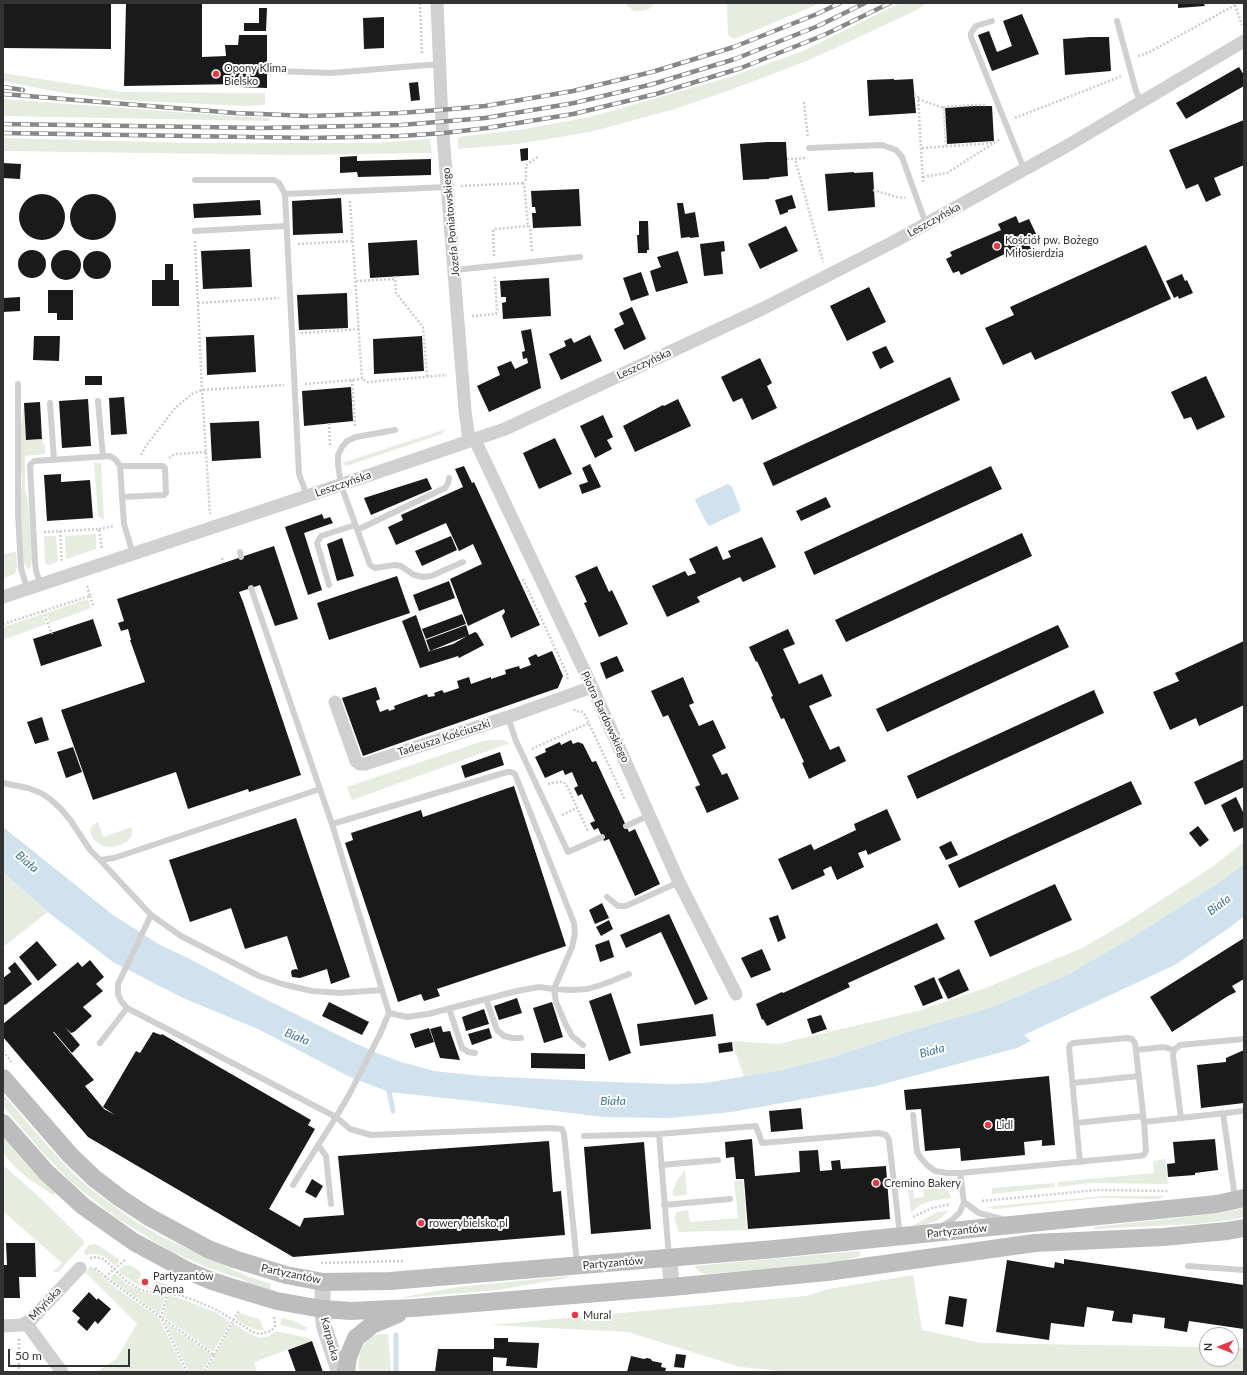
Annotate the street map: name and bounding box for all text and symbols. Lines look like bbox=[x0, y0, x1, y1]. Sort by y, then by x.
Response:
place label: Opony Klima Bielsko bbox=[224, 61, 287, 87]
marker: Opony Klima Bielsko bbox=[211, 69, 221, 79]
street label: Józefa Poniatowskiego bbox=[440, 167, 462, 277]
street label: Leszczyńska bbox=[905, 200, 963, 240]
place label: Kościół pw. Bożego Miłosierdzia bbox=[1005, 233, 1099, 259]
marker: Kościół pw. Bożego Miłosierdzia bbox=[992, 241, 1002, 251]
street label: Leszczyńska bbox=[615, 346, 673, 382]
street label: Leszczyńska bbox=[313, 468, 373, 500]
street label: Piotra Bardowskiego bbox=[578, 669, 632, 765]
street label: Tadeusza Kościuszki bbox=[396, 717, 492, 759]
water label: Biała bbox=[13, 848, 41, 876]
water label: Biała bbox=[1204, 892, 1234, 918]
water label: Biała bbox=[282, 1026, 312, 1048]
water label: Biała bbox=[918, 1041, 946, 1061]
water label: Biała bbox=[600, 1094, 626, 1108]
place label: Lidl bbox=[996, 1118, 1013, 1132]
marker: Lidl bbox=[983, 1120, 993, 1130]
place label: Cremino Bakery bbox=[884, 1176, 961, 1190]
marker: Cremino Bakery bbox=[871, 1178, 881, 1188]
place label: rowerybielsko.pl bbox=[429, 1216, 508, 1230]
marker: rowerybielsko.pl bbox=[416, 1218, 426, 1228]
street label: Partyzantów bbox=[926, 1221, 988, 1241]
street label: Partyzantów bbox=[582, 1254, 644, 1272]
street label: Partyzantów bbox=[260, 1261, 322, 1287]
place label: Partyzantów Apena bbox=[153, 1269, 214, 1295]
marker: Partyzantów Apena bbox=[140, 1277, 150, 1287]
street label: Młyńska bbox=[26, 1285, 64, 1323]
place label: Mural bbox=[583, 1308, 611, 1322]
marker: Mural bbox=[570, 1310, 580, 1320]
street label: Karpacka bbox=[318, 1316, 342, 1362]
north arrow bbox=[1199, 1327, 1239, 1367]
scale bar bbox=[10, 1341, 132, 1367]
text: N bbox=[1201, 1343, 1214, 1351]
text: 50 m bbox=[15, 1348, 42, 1363]

